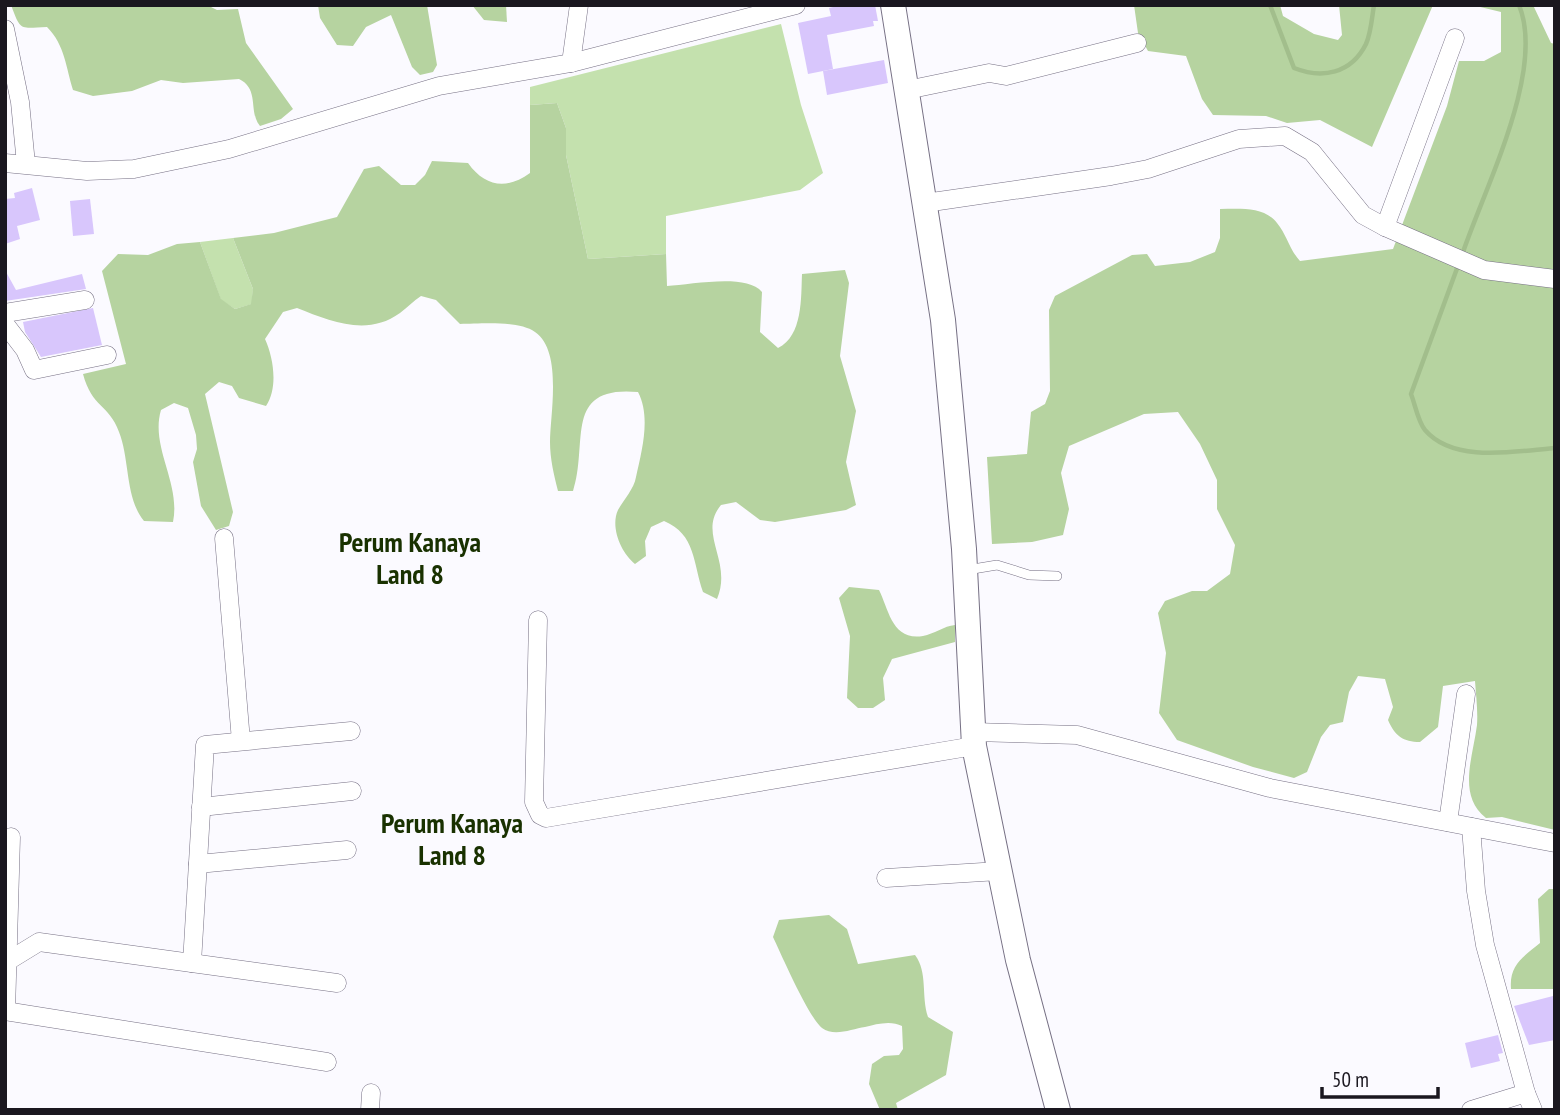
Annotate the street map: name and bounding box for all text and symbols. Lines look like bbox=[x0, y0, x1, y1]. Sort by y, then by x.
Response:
district label: Perum Kanaya Land 8 bbox=[339, 523, 481, 592]
district label: Perum Kanaya Land 8 bbox=[381, 804, 523, 873]
scale bar bbox=[1322, 1056, 1438, 1100]
text: 50 m bbox=[1332, 1066, 1369, 1093]

